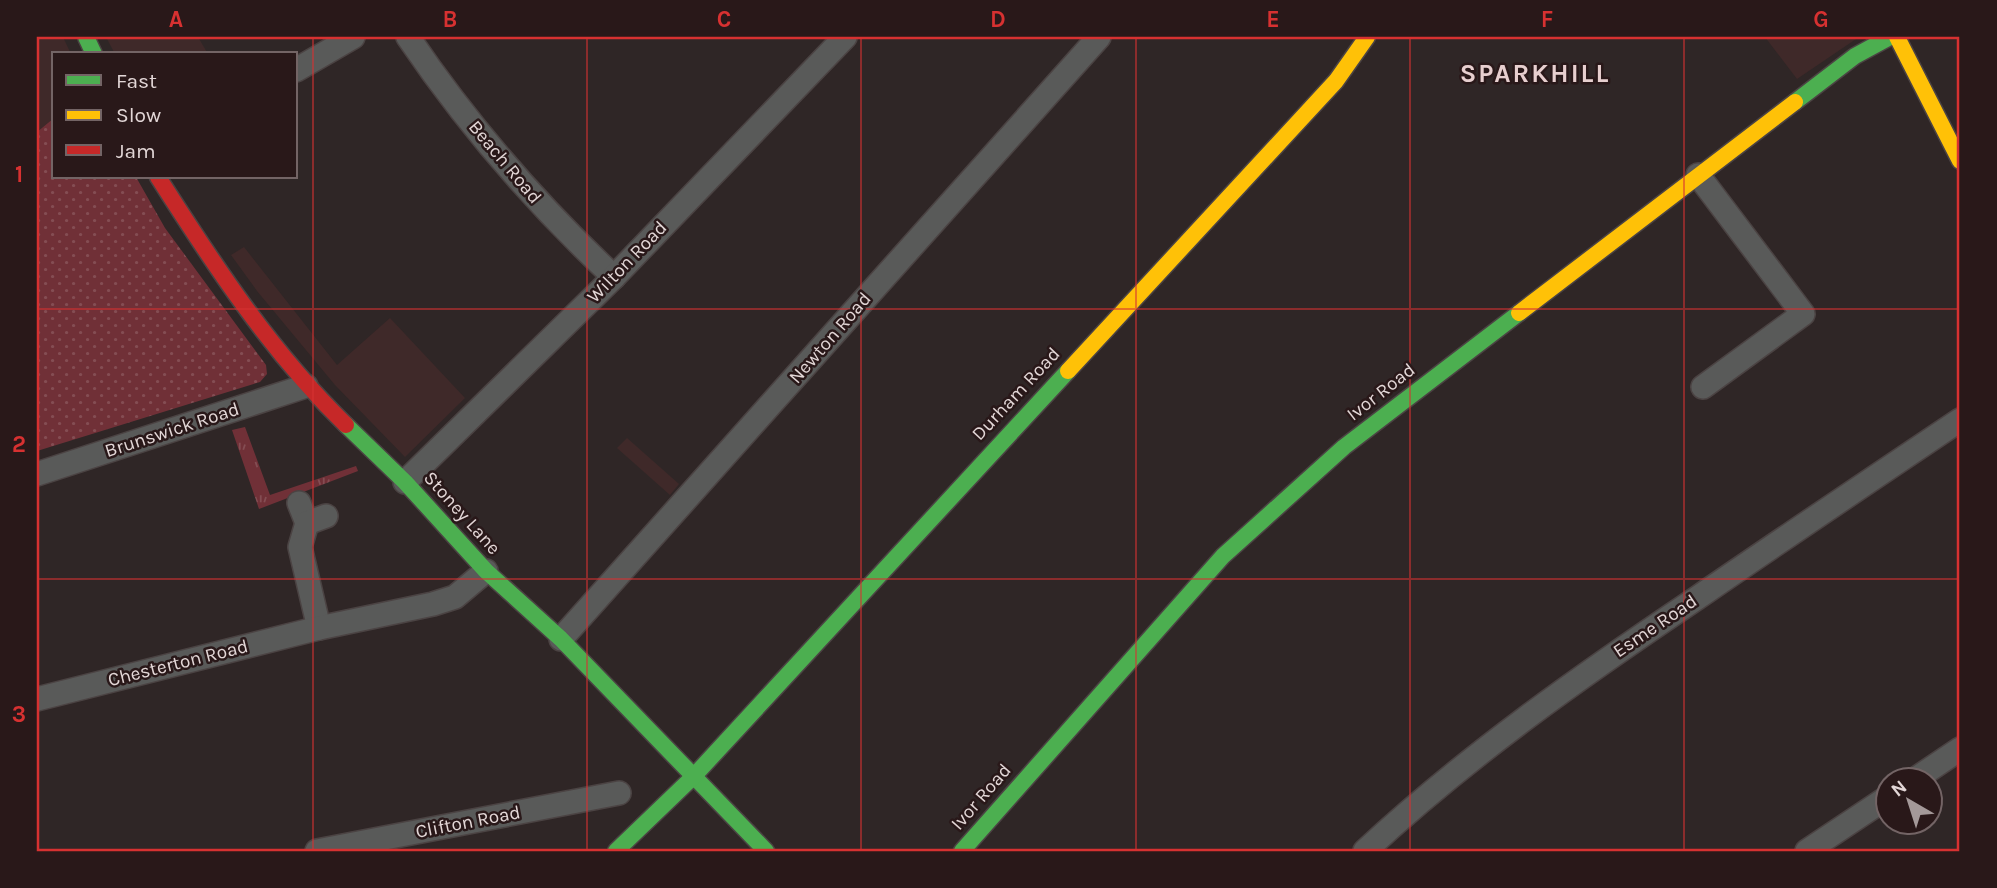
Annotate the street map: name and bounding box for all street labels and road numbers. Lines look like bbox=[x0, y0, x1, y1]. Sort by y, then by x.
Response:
street label: Beach Road bbox=[464, 116, 546, 208]
street label: Wilton Road bbox=[583, 217, 671, 307]
street label: Newton Road bbox=[784, 288, 876, 388]
street label: Durham Road bbox=[967, 343, 1065, 445]
street label: Ivor Road bbox=[1343, 359, 1419, 425]
street label: Brunswick Road bbox=[102, 398, 242, 462]
street label: Stoney Lane bbox=[419, 467, 505, 559]
street label: Esme Road bbox=[1609, 590, 1701, 662]
street label: Chesterton Road bbox=[106, 635, 250, 691]
street label: Ivor Road bbox=[946, 759, 1016, 835]
street label: Clifton Road bbox=[414, 801, 522, 843]

